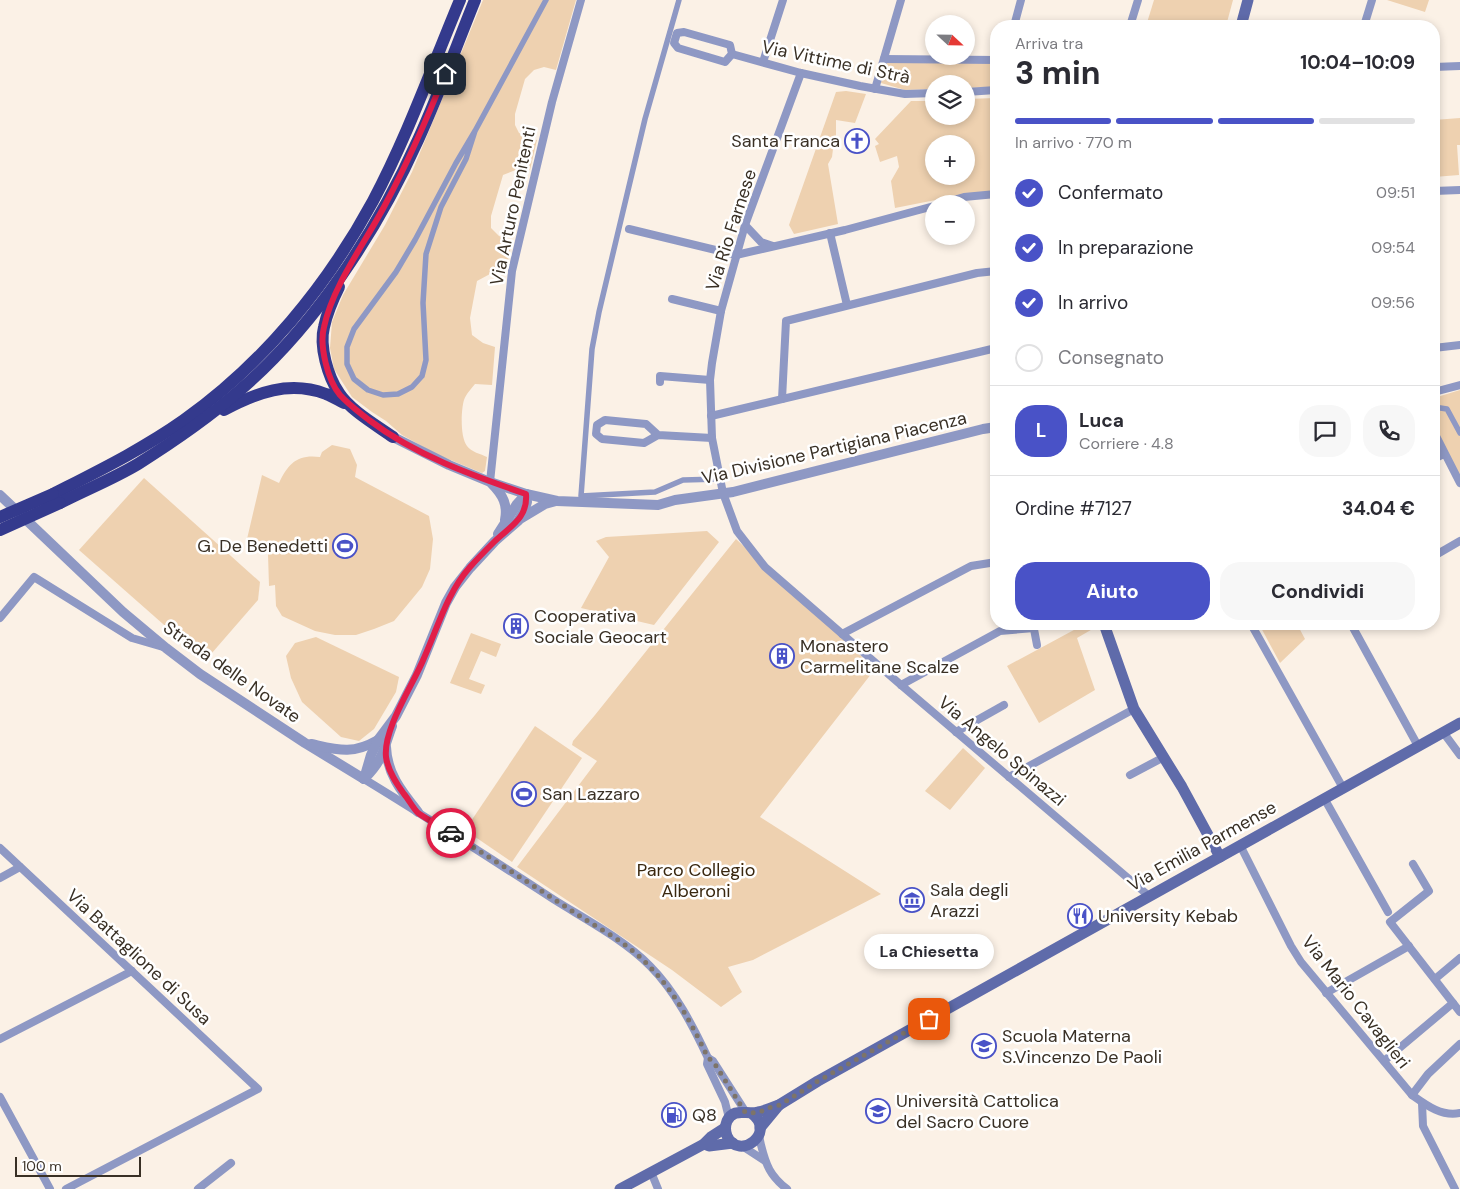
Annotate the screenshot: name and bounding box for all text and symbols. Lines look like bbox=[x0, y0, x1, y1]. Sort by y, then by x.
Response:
north arrow bbox=[925, 15, 975, 65]
map controls bbox=[925, 15, 975, 245]
text: Arriva tra bbox=[1015, 33, 1083, 54]
street label: Via Vittime di Strà bbox=[760, 35, 912, 89]
text: 10:04–10:09 bbox=[1300, 50, 1415, 75]
text: 3 min bbox=[1015, 52, 1100, 94]
pin bbox=[424, 53, 466, 95]
icon: home bbox=[431, 60, 459, 88]
button: layers bbox=[925, 75, 975, 125]
street label: Via Arturo Penitenti bbox=[484, 124, 542, 288]
church icon: Santa Franca bbox=[844, 128, 870, 154]
place label: Santa Franca bbox=[731, 129, 840, 153]
text: In arrivo · 770 m bbox=[1015, 132, 1132, 153]
button: + bbox=[925, 135, 975, 185]
street label: Via Rio Farnese bbox=[700, 166, 762, 294]
icon: check bbox=[1015, 179, 1043, 207]
text: Confermato bbox=[1058, 180, 1163, 205]
text: 09:51 bbox=[1376, 182, 1415, 203]
button: − bbox=[925, 195, 975, 245]
icon: check bbox=[1015, 234, 1043, 262]
text: In preparazione bbox=[1058, 235, 1194, 260]
text: 09:54 bbox=[1371, 237, 1415, 258]
icon: check bbox=[1015, 289, 1043, 317]
text: In arrivo bbox=[1058, 290, 1128, 315]
text: 09:56 bbox=[1371, 292, 1415, 313]
text: Consegnato bbox=[1058, 345, 1164, 370]
button: chat bbox=[1299, 405, 1351, 457]
button: phone bbox=[1363, 405, 1415, 457]
street label: Via Divisione Partigiana Piacenza bbox=[699, 406, 969, 490]
text: Luca bbox=[1079, 408, 1124, 433]
text: L bbox=[1036, 418, 1046, 443]
text: Corriere · 4.8 bbox=[1079, 433, 1174, 454]
text: Ordine #7127 bbox=[1015, 496, 1132, 521]
text: 34.04 € bbox=[1342, 496, 1415, 521]
sports icon: G. De Benedetti bbox=[332, 533, 358, 559]
place label: G. De Benedetti bbox=[197, 534, 328, 558]
button: Aiuto bbox=[1015, 562, 1210, 620]
button: Condividi bbox=[1220, 562, 1415, 620]
place label: Cooperativa Sociale Geocart bbox=[534, 604, 667, 649]
building icon: Cooperativa Sociale Geocart bbox=[503, 613, 529, 639]
street label: Strada delle Novate bbox=[159, 616, 305, 728]
place label: Monastero Carmelitane Scalze bbox=[800, 634, 959, 679]
building icon: Monastero Carmelitane Scalze bbox=[769, 643, 795, 669]
street label: Via Angelo Spinazzi bbox=[933, 691, 1071, 811]
sports icon: San Lazzaro bbox=[511, 781, 537, 807]
place label: San Lazzaro bbox=[542, 782, 640, 806]
street label: Via Emilia Parmense bbox=[1123, 795, 1281, 897]
courier bbox=[426, 808, 476, 858]
icon: car bbox=[437, 819, 465, 847]
park label: Parco Collegio Alberoni bbox=[637, 858, 755, 903]
place label: Sala degli Arazzi bbox=[930, 878, 1009, 923]
street label: Via Battaglione di Susa bbox=[61, 884, 217, 1030]
museum icon: Sala degli Arazzi bbox=[899, 887, 925, 913]
restaurant icon: University Kebab bbox=[1067, 903, 1093, 929]
place label: University Kebab bbox=[1098, 904, 1238, 928]
street label: Via Mario Cavaglieri bbox=[1296, 930, 1416, 1074]
callout: La Chiesetta bbox=[864, 934, 994, 969]
text: La Chiesetta bbox=[879, 941, 979, 962]
pin bbox=[908, 998, 950, 1040]
icon: bag bbox=[915, 1005, 943, 1033]
place label: Scuola Materna S.Vincenzo De Paoli bbox=[1002, 1024, 1162, 1069]
school or university icon: Scuola Materna S.Vincenzo De Paoli bbox=[971, 1033, 997, 1059]
place label: Università Cattolica del Sacro Cuore bbox=[896, 1089, 1059, 1134]
school or university icon: Università Cattolica del Sacro Cuore bbox=[865, 1098, 891, 1124]
fuel station icon: Q8 bbox=[661, 1102, 687, 1128]
place label: Q8 bbox=[692, 1103, 717, 1127]
scale bar bbox=[15, 1154, 141, 1177]
text: 100 m bbox=[22, 1157, 62, 1175]

